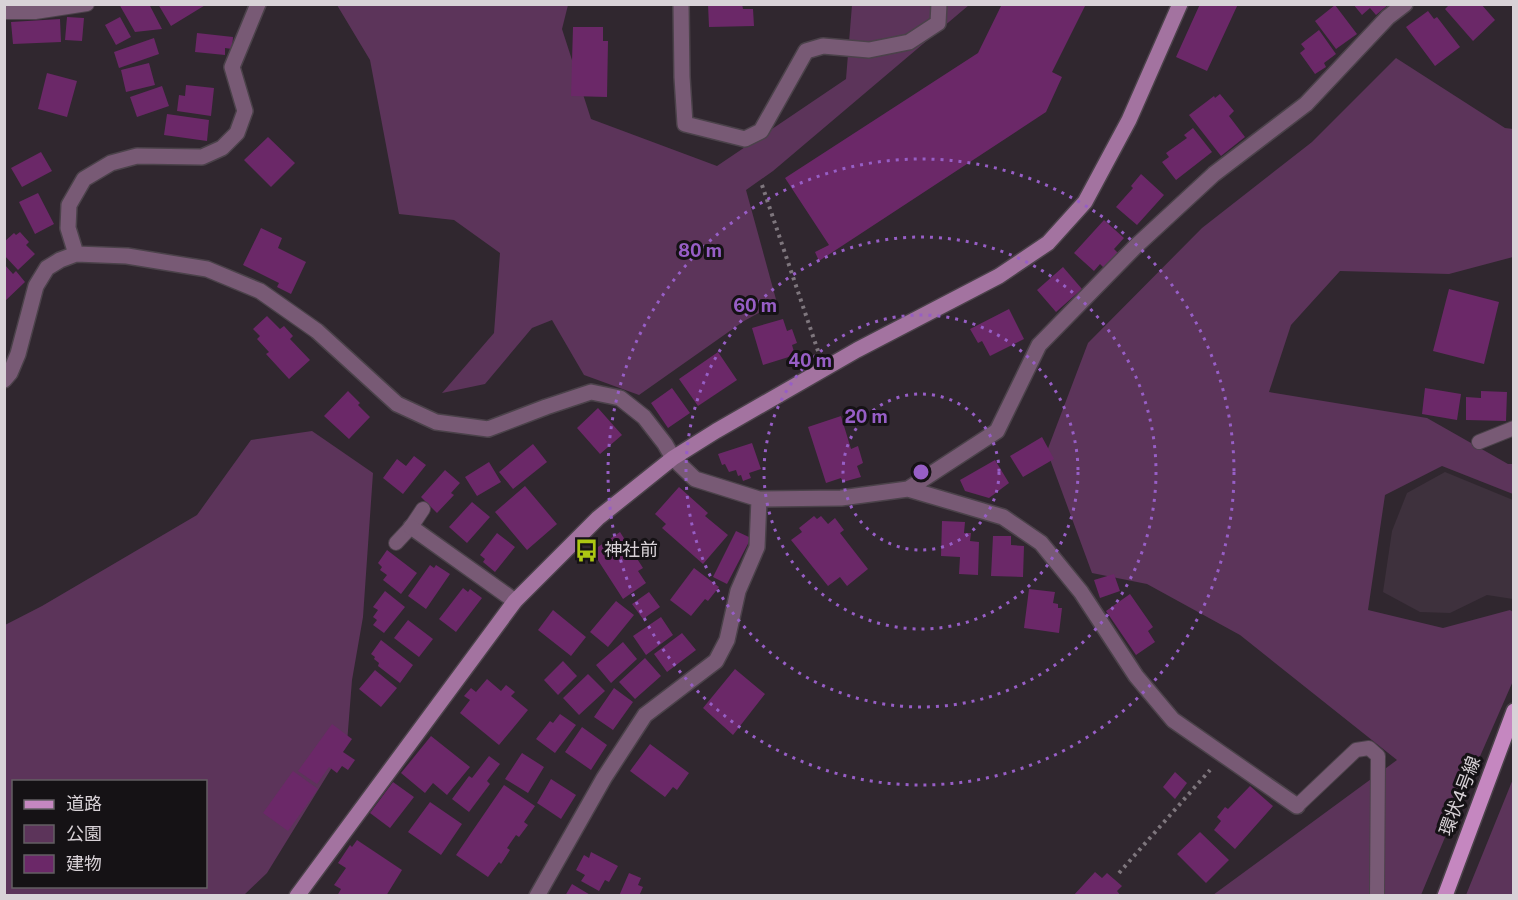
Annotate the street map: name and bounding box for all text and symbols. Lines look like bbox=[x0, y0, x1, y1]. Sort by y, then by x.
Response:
text: 80 m bbox=[678, 240, 722, 261]
text: 60 m bbox=[733, 295, 777, 316]
text: 40 m bbox=[788, 350, 832, 371]
text: 20 m bbox=[844, 406, 888, 427]
centre of rings bbox=[911, 462, 931, 482]
bus stop icon: 神社前 bbox=[573, 537, 599, 563]
place label: 神社前 bbox=[604, 539, 658, 560]
street label: 環状4号線 bbox=[1435, 753, 1484, 838]
legend bbox=[12, 780, 207, 888]
text: 道路 bbox=[66, 793, 102, 814]
text: 公園 bbox=[66, 823, 102, 844]
text: 建物 bbox=[66, 853, 102, 874]

